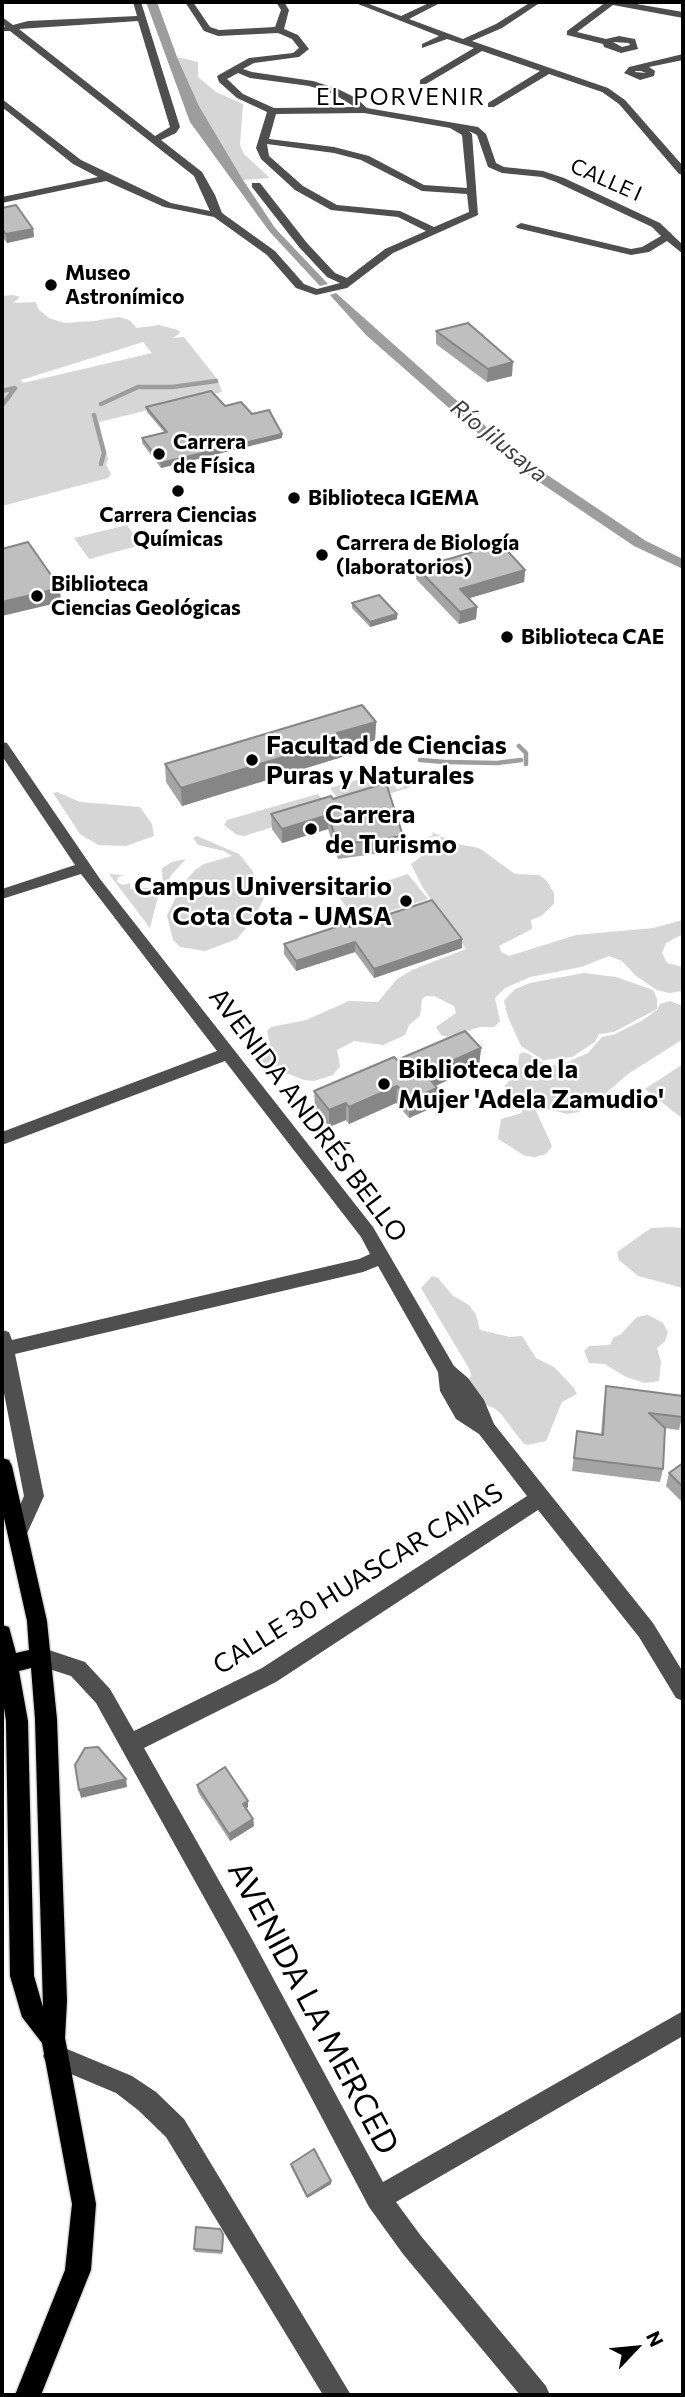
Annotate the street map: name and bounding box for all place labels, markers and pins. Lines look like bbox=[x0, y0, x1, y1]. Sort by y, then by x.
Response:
place label: Museo Astronímico bbox=[65, 260, 184, 310]
marker: Museo Astronímico bbox=[43, 277, 59, 293]
place label: Carrera de Física bbox=[173, 429, 255, 479]
marker: Carrera de Física bbox=[151, 446, 167, 462]
marker: Carrera Ciencias Químicas bbox=[170, 483, 186, 499]
place label: Biblioteca IGEMA bbox=[308, 485, 479, 511]
marker: Biblioteca IGEMA bbox=[286, 490, 302, 506]
place label: Carrera Ciencias Químicas bbox=[99, 502, 257, 552]
place label: Carrera de Biología (laboratorios) bbox=[336, 530, 519, 580]
marker: Carrera de Biología (laboratorios) bbox=[314, 547, 330, 563]
place label: Biblioteca Ciencias Geológicas bbox=[51, 571, 241, 621]
marker: Biblioteca Ciencias Geológicas bbox=[29, 588, 45, 604]
place label: Biblioteca CAE bbox=[521, 624, 664, 650]
marker: Biblioteca CAE bbox=[499, 629, 515, 645]
place label: Facultad de Ciencias Puras y Naturales bbox=[266, 729, 507, 790]
marker: Facultad de Ciencias Puras y Naturales bbox=[244, 752, 260, 768]
place label: Carrera de Turismo bbox=[325, 798, 457, 860]
marker: Carrera de Turismo bbox=[303, 821, 319, 837]
place label: Campus Universitario Cota Cota - UMSA bbox=[134, 870, 392, 931]
marker: Campus Universitario Cota Cota - UMSA bbox=[398, 893, 414, 909]
place label: Biblioteca de la Mujer 'Adela Zamudio' bbox=[398, 1053, 664, 1114]
marker: Biblioteca de la Mujer 'Adela Zamudio' bbox=[376, 1076, 392, 1092]

